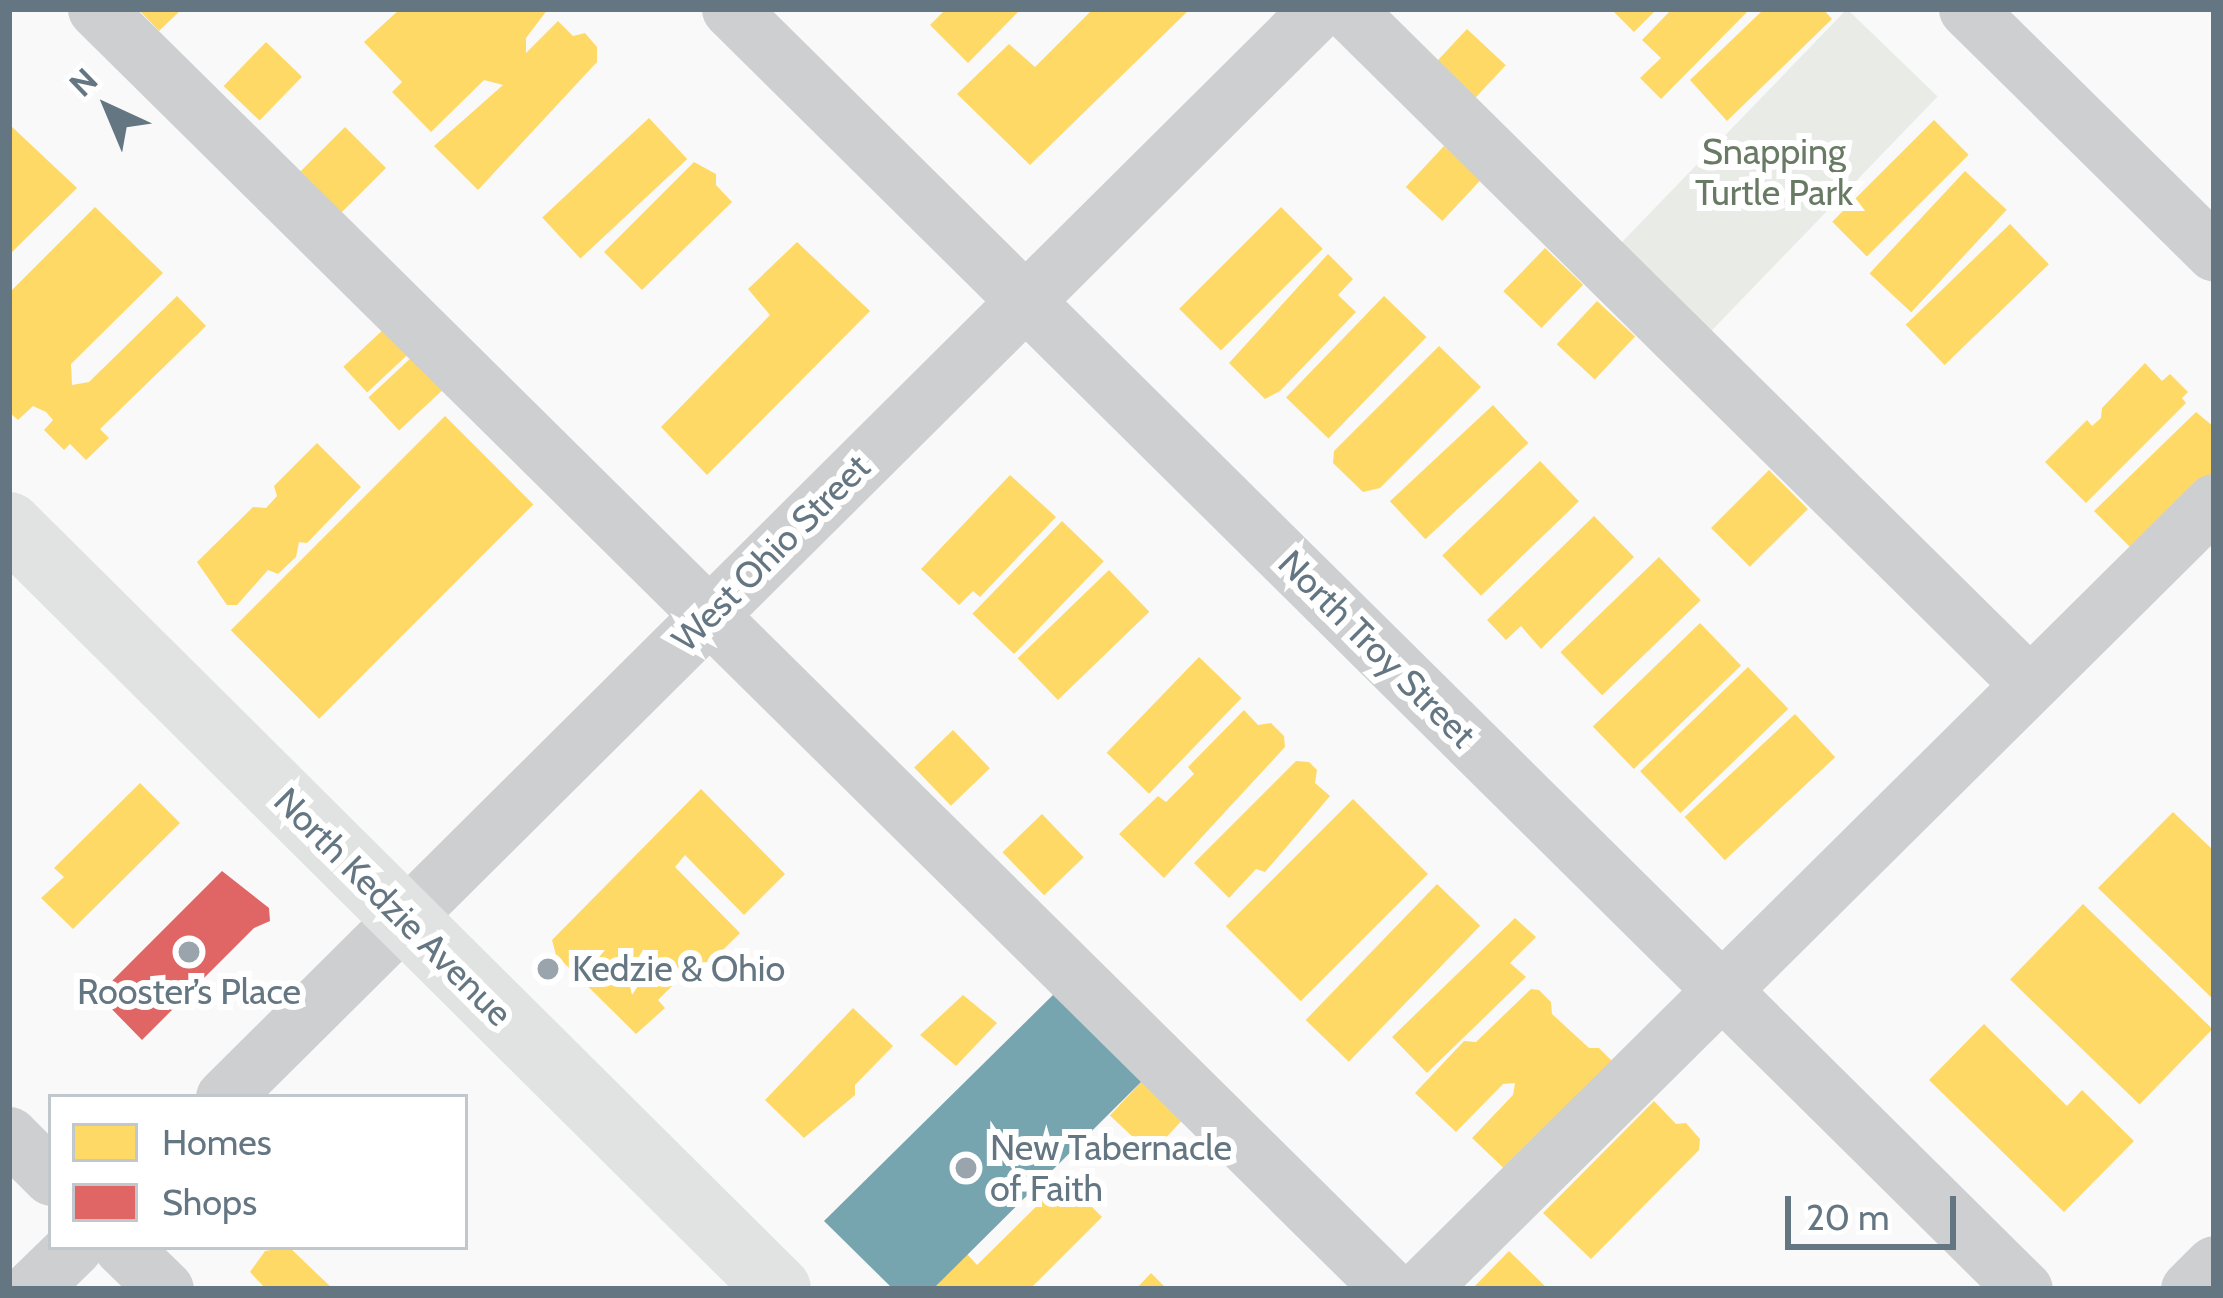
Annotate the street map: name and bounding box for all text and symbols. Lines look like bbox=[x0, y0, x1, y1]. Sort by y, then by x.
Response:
north arrow bbox=[48, 48, 168, 168]
text: N bbox=[61, 60, 105, 105]
park label: Snapping Turtle Park bbox=[1695, 129, 1853, 214]
street label: West Ohio Street bbox=[663, 445, 879, 661]
street label: North Troy Street bbox=[1269, 541, 1485, 757]
street label: North Kedzie Avenue bbox=[265, 779, 521, 1035]
marker: Rooster’s Place bbox=[176, 939, 202, 965]
place label: Kedzie & Ohio bbox=[572, 947, 785, 991]
marker: Kedzie & Ohio bbox=[535, 956, 561, 982]
place label: Rooster’s Place bbox=[77, 970, 301, 1014]
legend bbox=[48, 1094, 468, 1250]
text: Homes bbox=[162, 1120, 272, 1164]
place label: New Tabernacle of Faith bbox=[990, 1125, 1232, 1210]
marker: New Tabernacle of Faith bbox=[953, 1155, 979, 1181]
scale bar bbox=[1791, 1172, 1962, 1246]
text: Shops bbox=[162, 1180, 257, 1224]
text: 20 m bbox=[1806, 1195, 1890, 1239]

